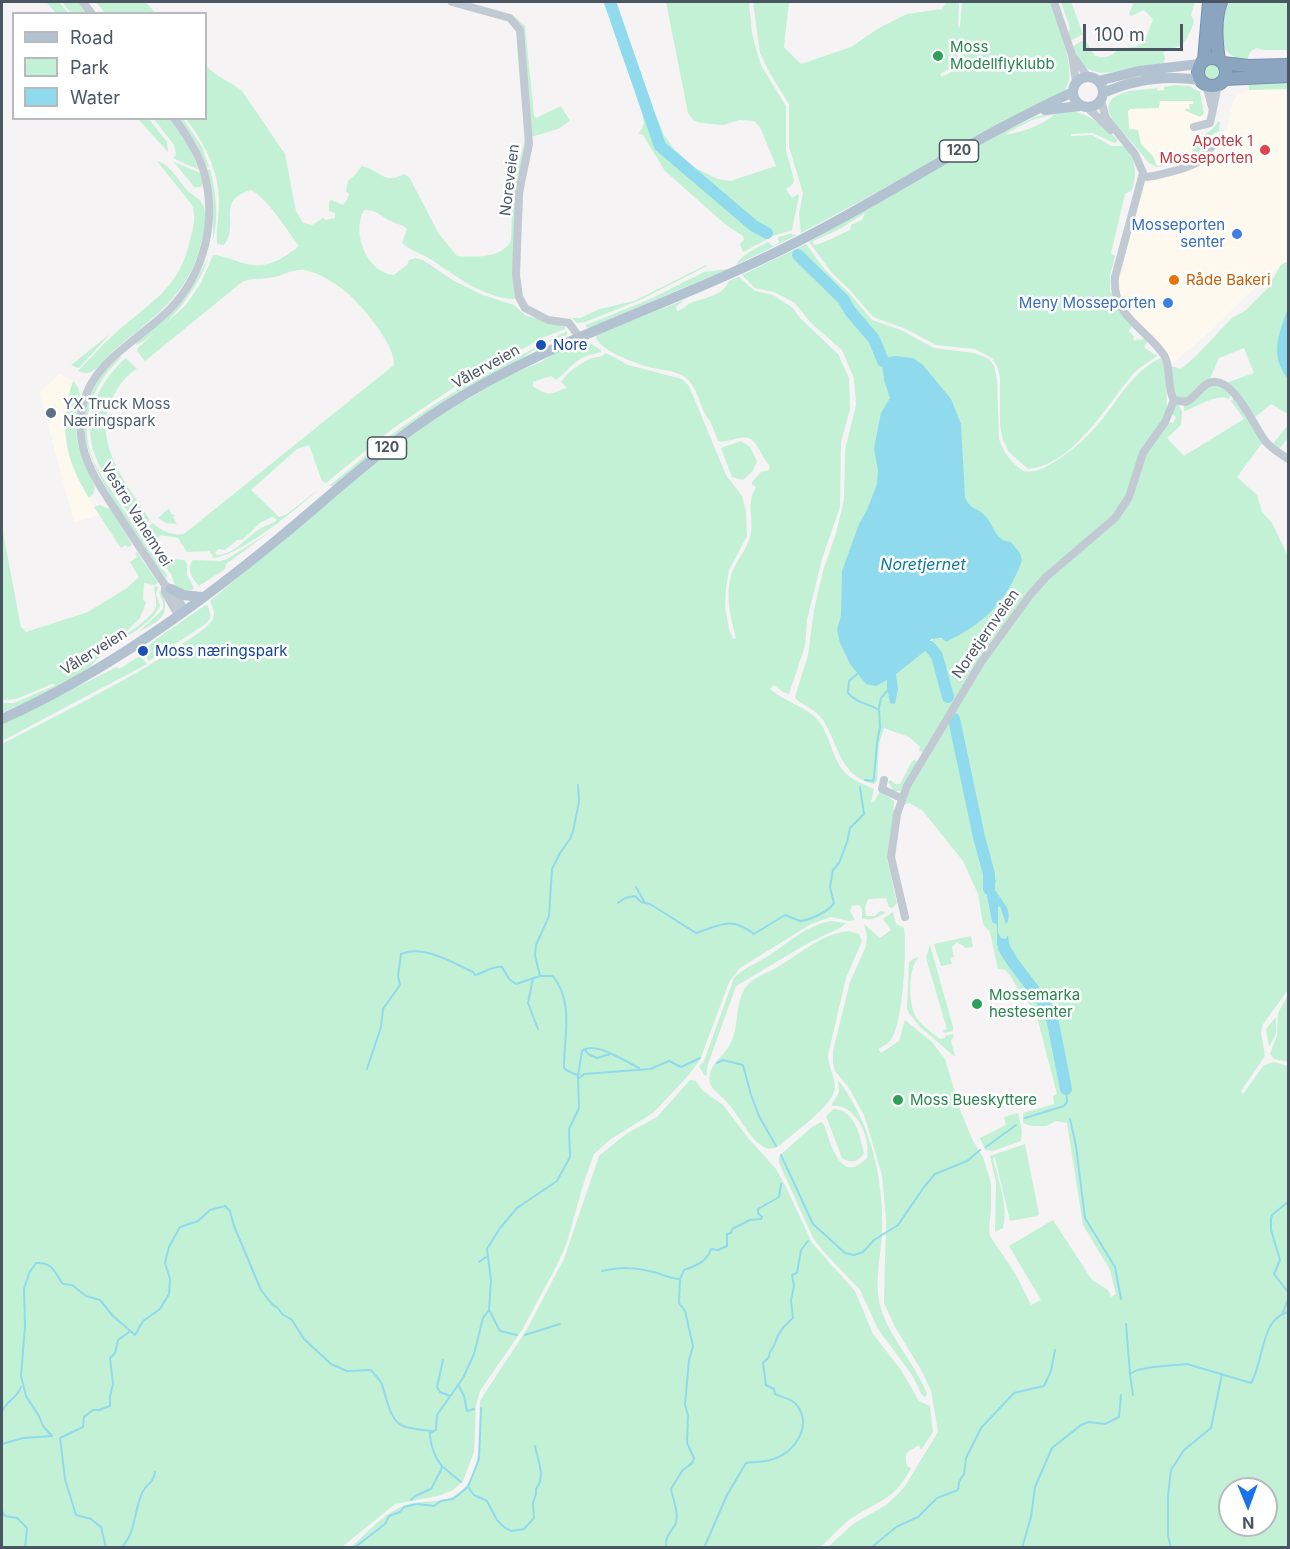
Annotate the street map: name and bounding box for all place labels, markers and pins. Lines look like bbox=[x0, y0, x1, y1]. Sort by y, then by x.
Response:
place label: Moss Modellflyklubb bbox=[950, 38, 1055, 73]
marker: Moss Modellflyklubb bbox=[931, 49, 945, 63]
place label: Apotek 1 Mosseporten bbox=[1159, 132, 1253, 167]
marker: Apotek 1 Mosseporten bbox=[1258, 143, 1272, 157]
place label: Mosseporten senter bbox=[1131, 216, 1225, 251]
marker: Mosseporten senter bbox=[1230, 227, 1244, 241]
place label: Råde Bakeri bbox=[1186, 271, 1271, 289]
marker: Råde Bakeri bbox=[1167, 273, 1181, 287]
place label: Meny Mosseporten bbox=[1019, 294, 1156, 312]
marker: Meny Mosseporten bbox=[1161, 296, 1175, 310]
place label: Nore bbox=[553, 336, 587, 354]
marker: Nore bbox=[534, 338, 548, 352]
place label: YX Truck Moss Næringspark bbox=[63, 395, 170, 430]
marker: YX Truck Moss Næringspark bbox=[44, 406, 58, 420]
place label: Moss næringspark bbox=[155, 642, 288, 660]
marker: Moss næringspark bbox=[136, 644, 150, 658]
place label: Mossemarka hestesenter bbox=[989, 986, 1080, 1021]
marker: Mossemarka hestesenter bbox=[970, 997, 984, 1011]
place label: Moss Bueskyttere bbox=[910, 1091, 1037, 1109]
marker: Moss Bueskyttere bbox=[891, 1093, 905, 1107]

